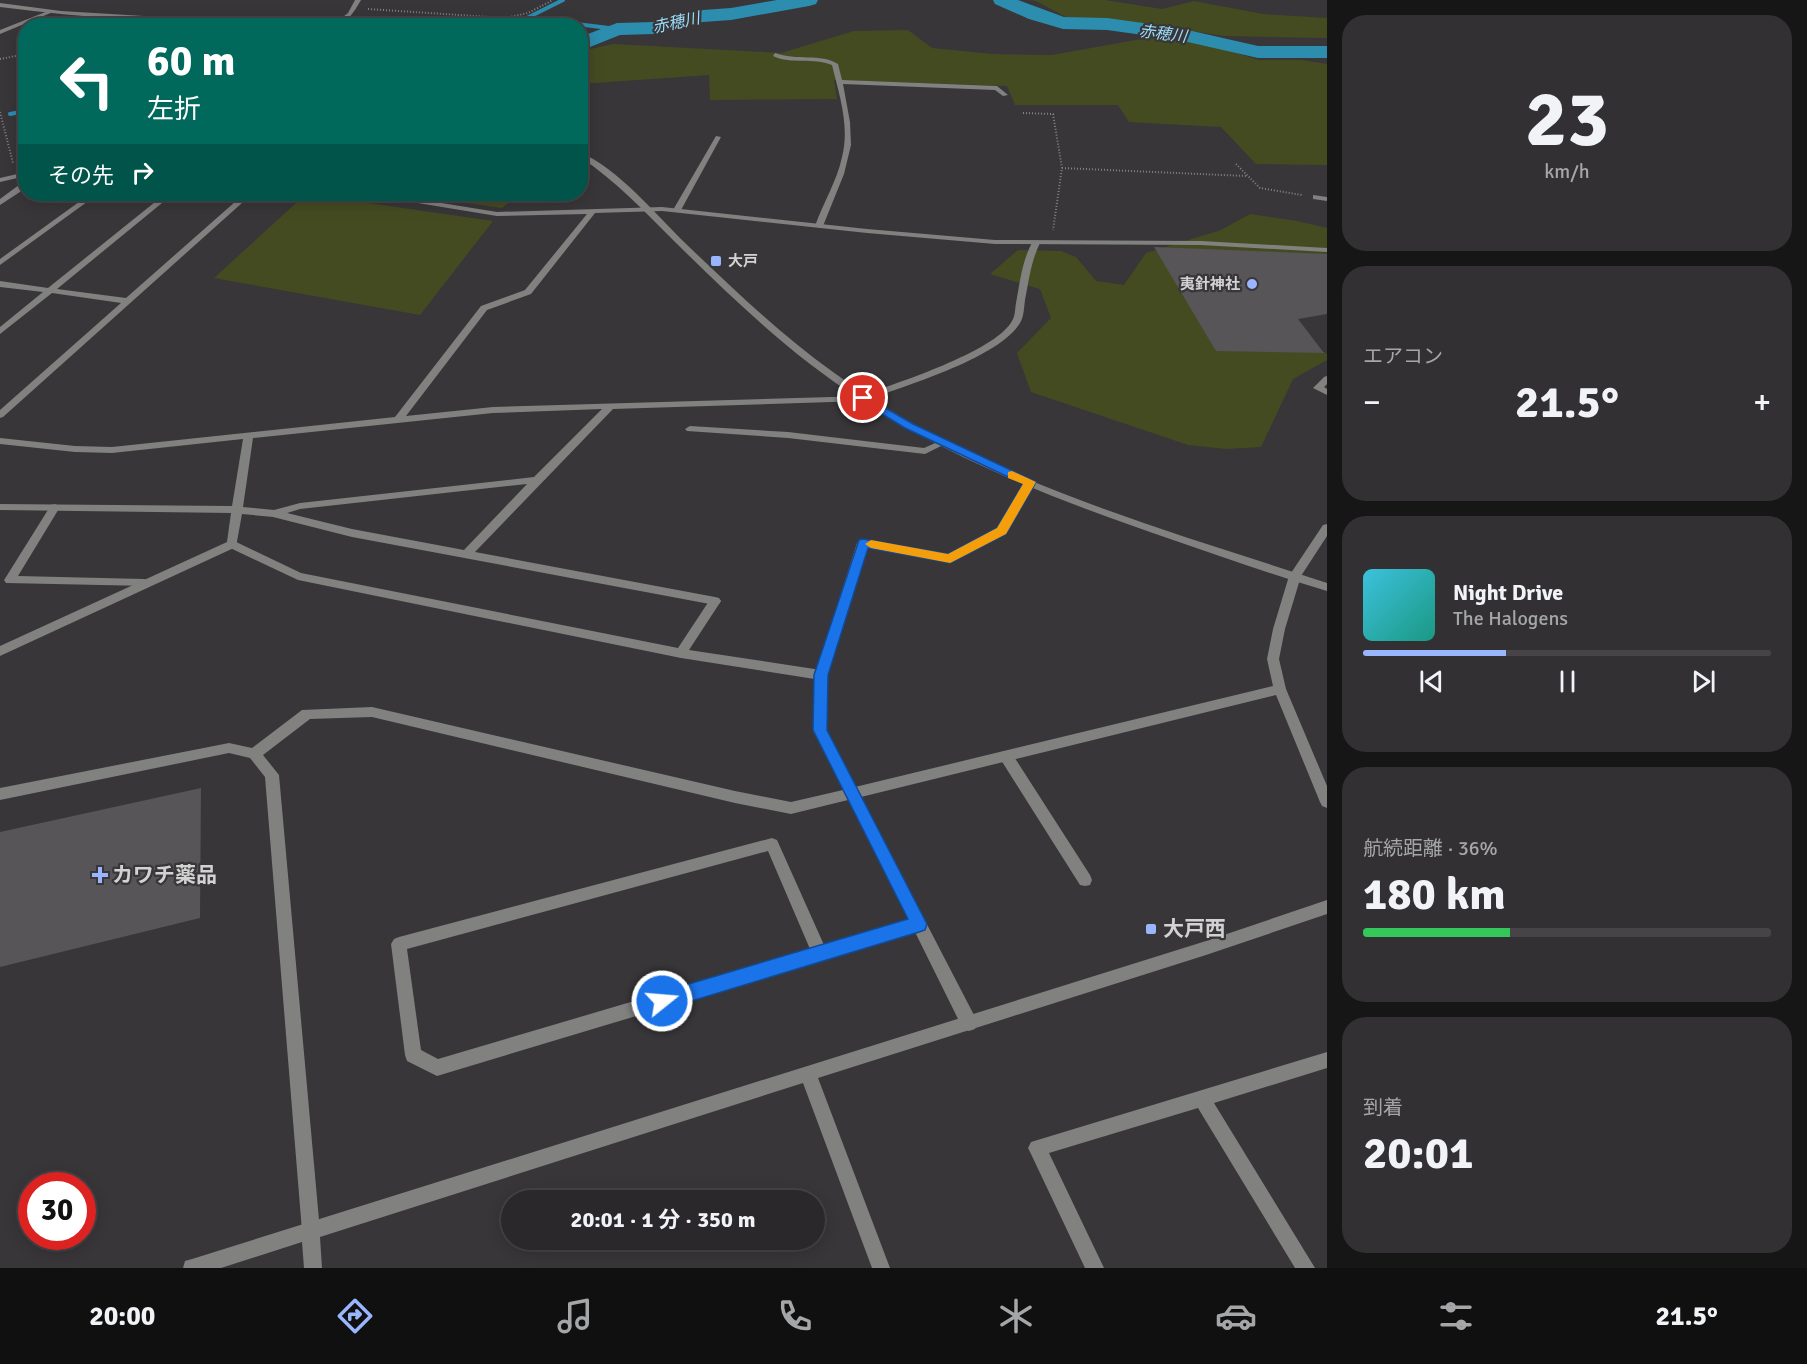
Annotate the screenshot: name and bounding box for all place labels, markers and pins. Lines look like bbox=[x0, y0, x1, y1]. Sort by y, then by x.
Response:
place label: 大戸 bbox=[728, 252, 758, 270]
marker: 大戸 bbox=[709, 254, 723, 268]
place label: 夷針神社 bbox=[1180, 275, 1240, 293]
marker: 夷針神社 bbox=[1245, 277, 1259, 291]
pin bbox=[837, 372, 888, 423]
place label: カワチ薬品 bbox=[112, 862, 217, 888]
marker: カワチ薬品 bbox=[93, 868, 107, 882]
place label: 大戸西 bbox=[1163, 916, 1226, 942]
marker: 大戸西 bbox=[1144, 922, 1158, 936]

